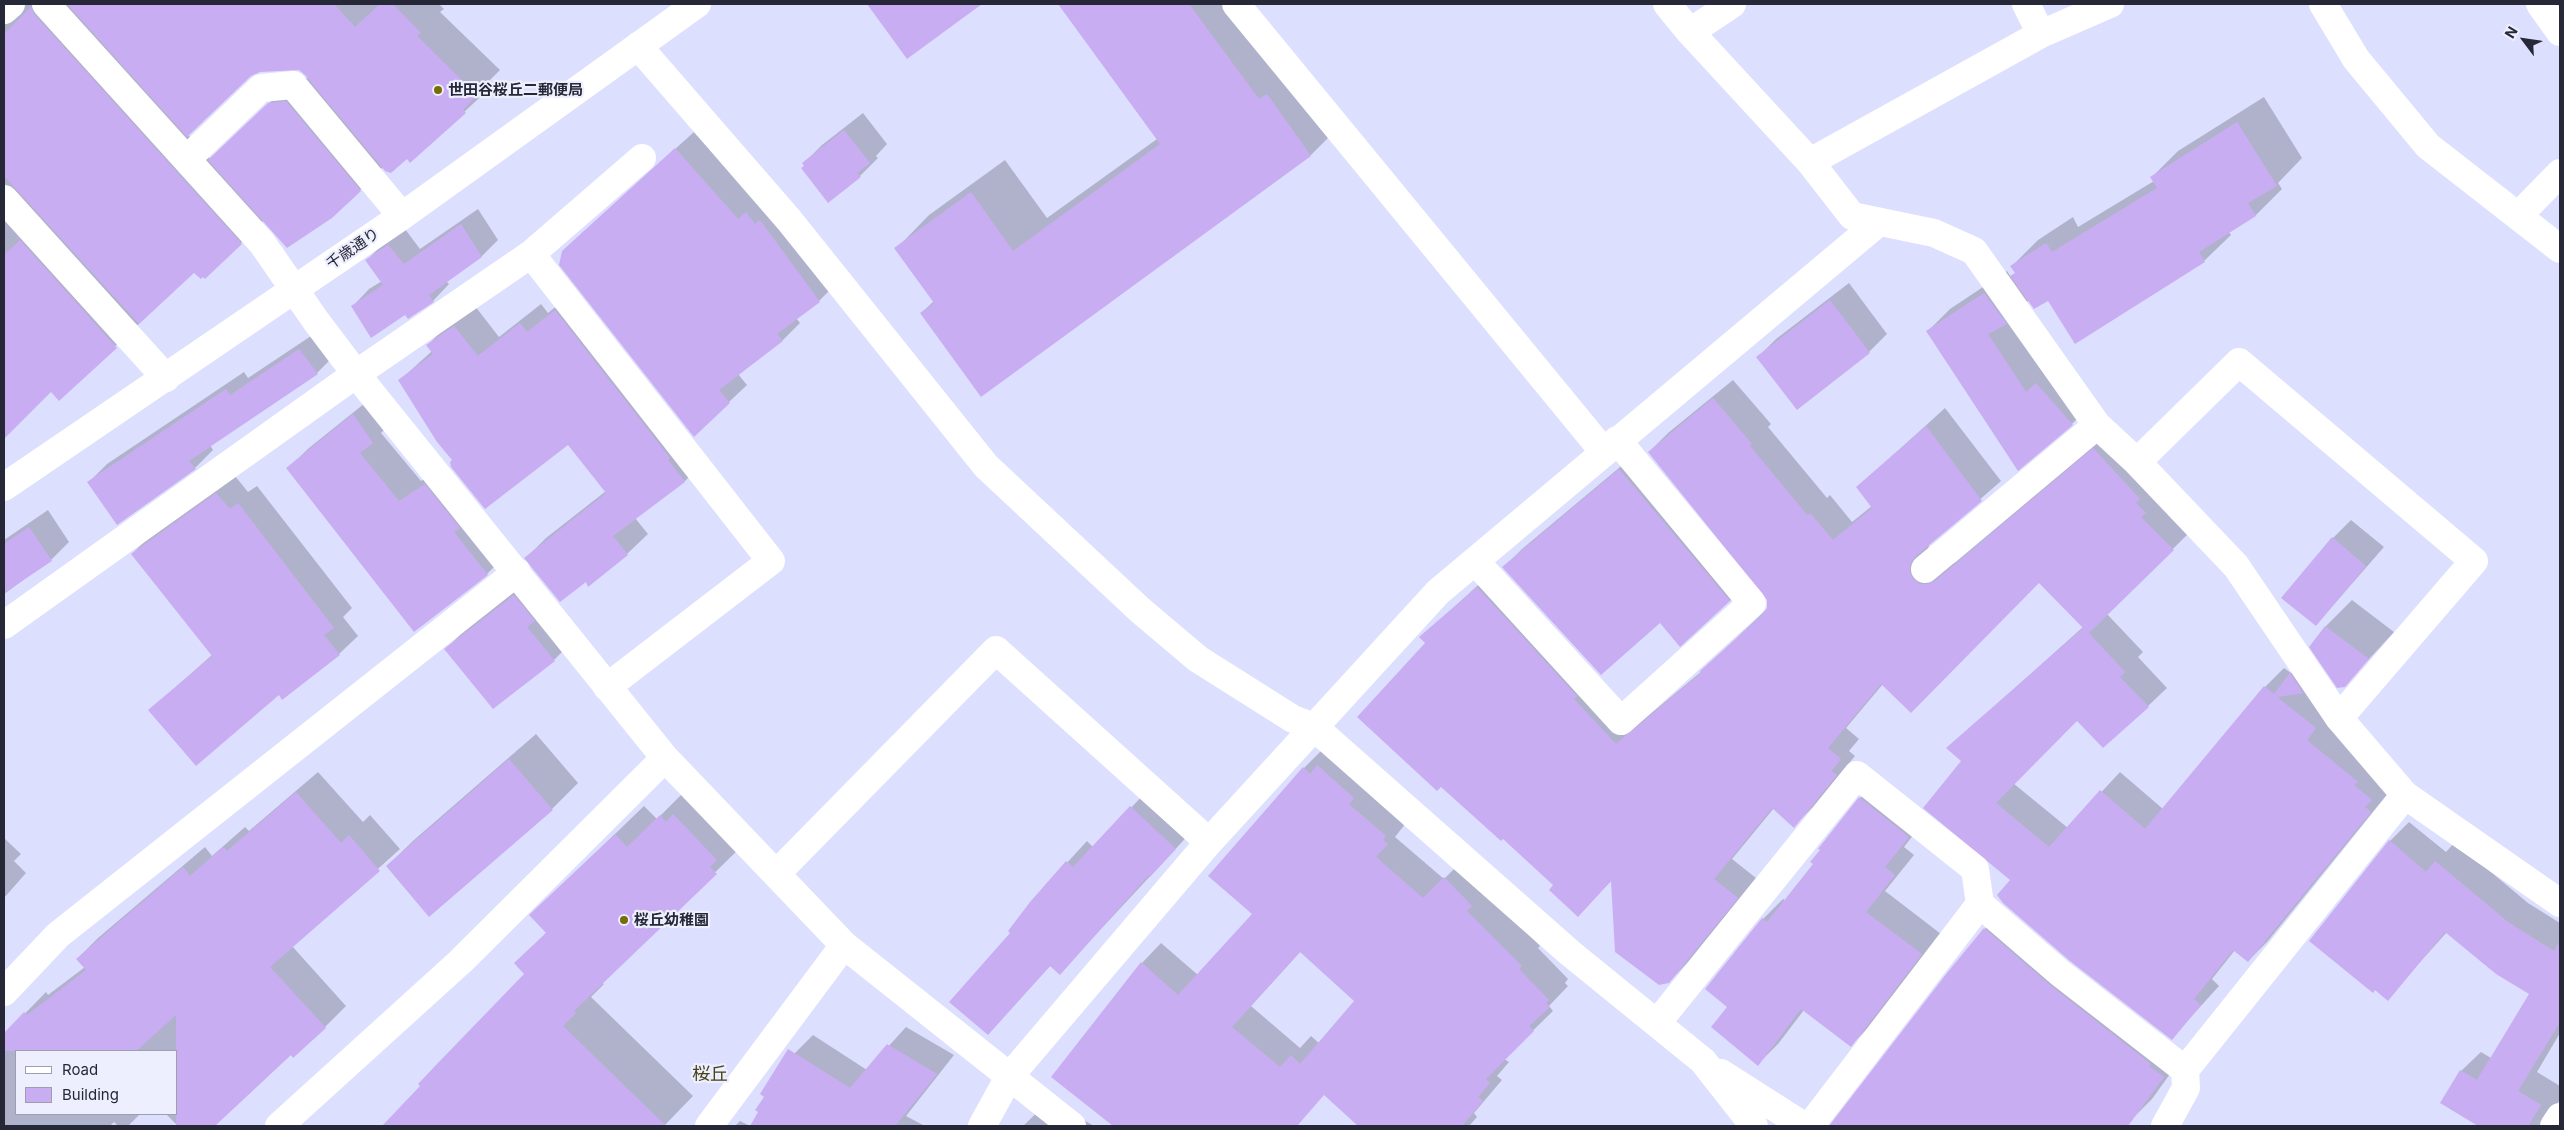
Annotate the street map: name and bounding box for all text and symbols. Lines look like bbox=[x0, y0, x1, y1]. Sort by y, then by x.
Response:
north arrow bbox=[2499, 15, 2549, 65]
text: N bbox=[2501, 23, 2521, 41]
place label: 世田谷桜丘二郵便局 bbox=[448, 81, 583, 99]
marker: 世田谷桜丘二郵便局 bbox=[432, 84, 444, 96]
street label: 千歳通り bbox=[323, 225, 383, 273]
place label: 桜丘幼稚園 bbox=[634, 911, 709, 929]
marker: 桜丘幼稚園 bbox=[618, 914, 630, 926]
legend bbox=[15, 1050, 178, 1115]
text: Road bbox=[62, 1060, 98, 1079]
district label: 桜丘 bbox=[692, 1064, 728, 1086]
text: Building bbox=[62, 1085, 119, 1104]

